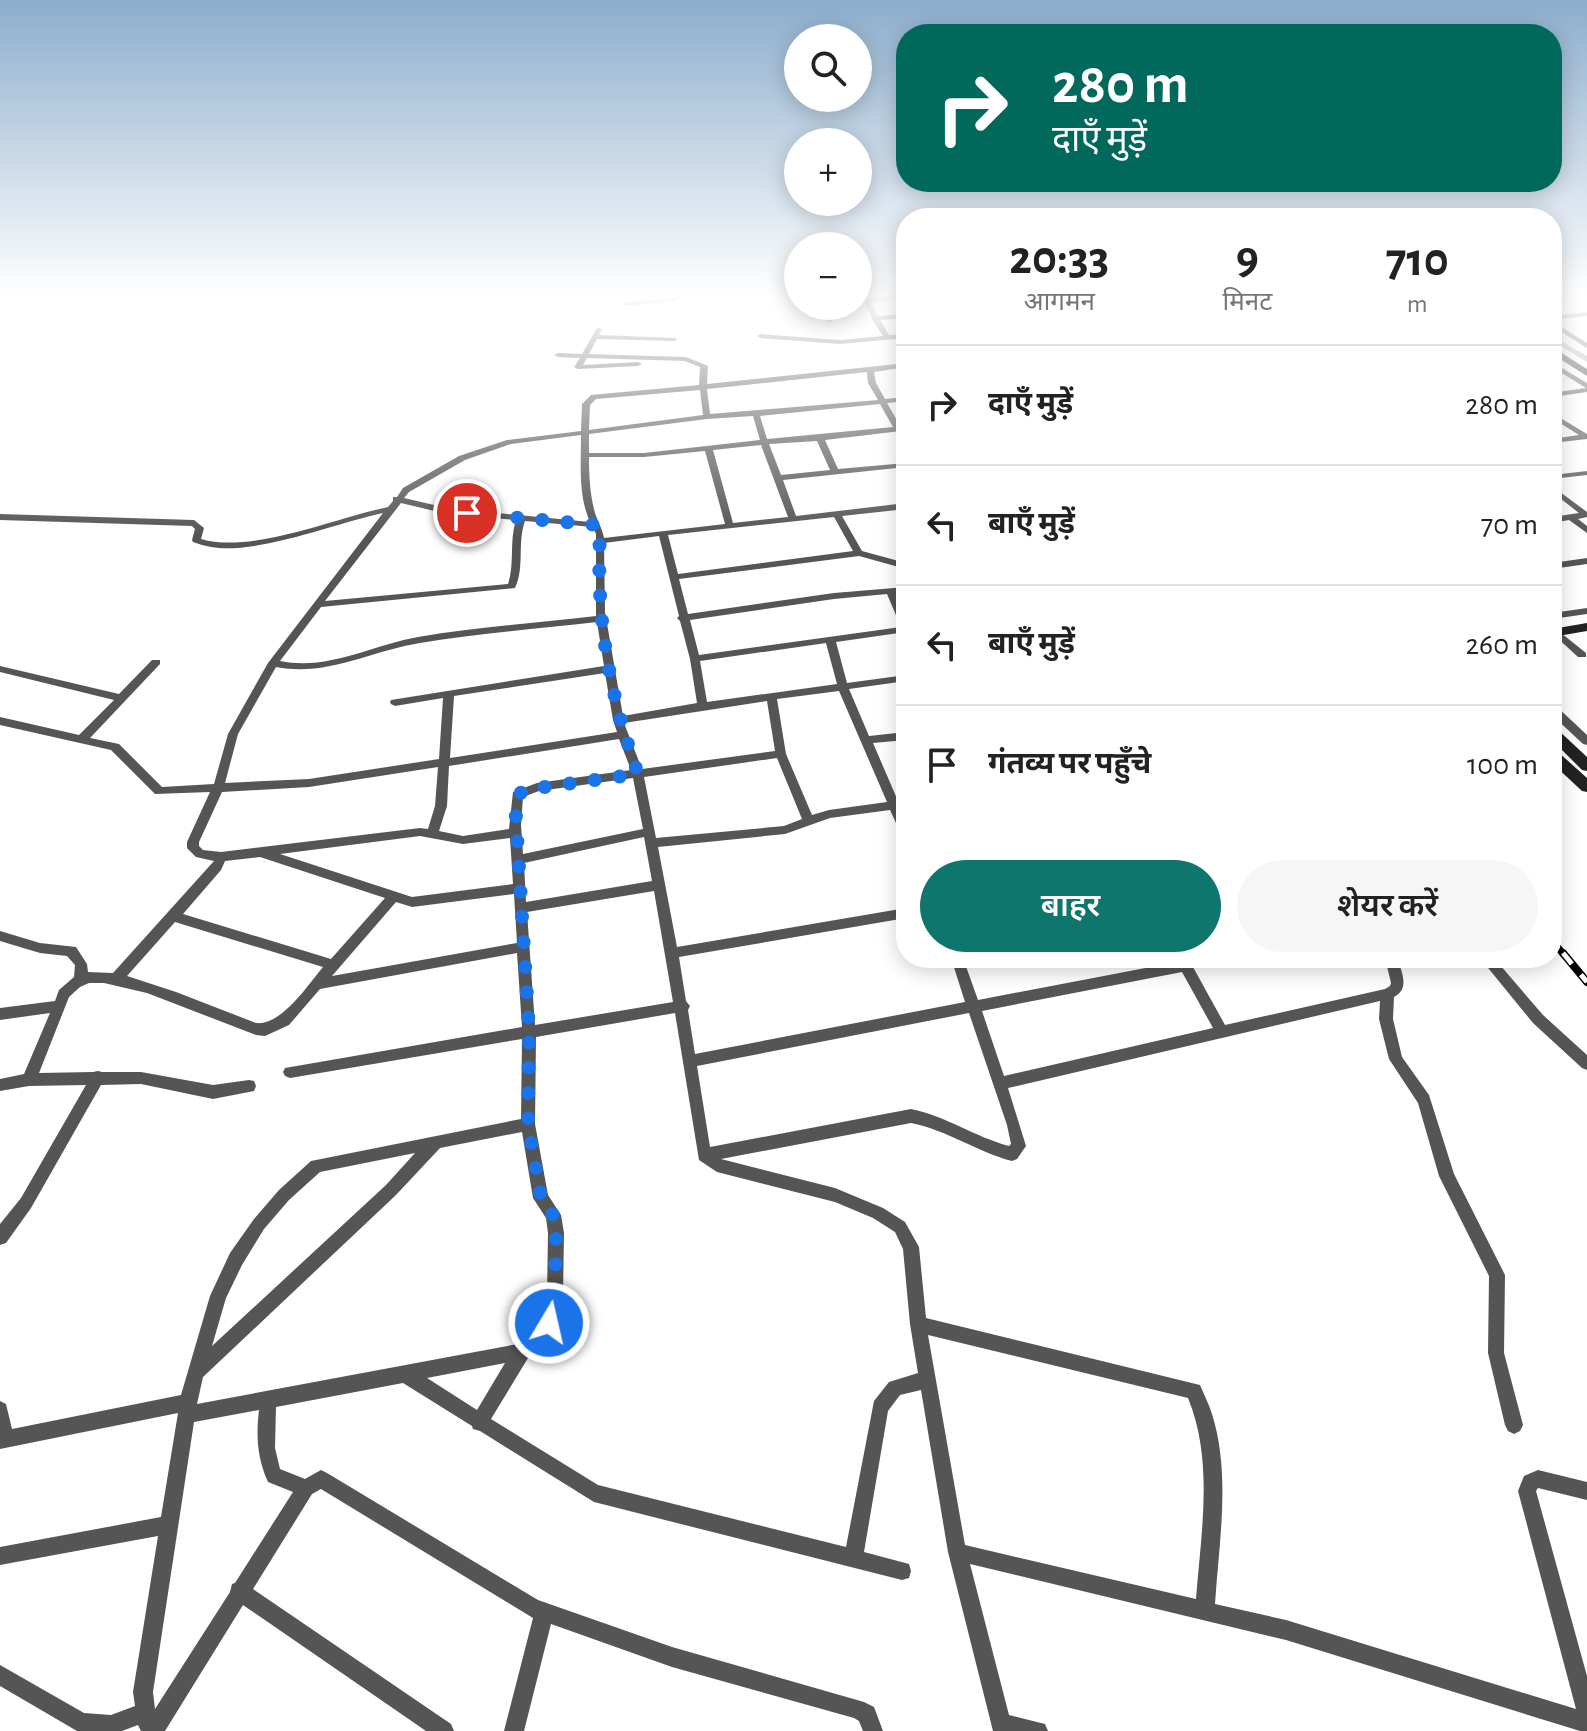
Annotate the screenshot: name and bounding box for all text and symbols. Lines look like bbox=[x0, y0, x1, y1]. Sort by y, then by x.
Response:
map controls bbox=[784, 24, 872, 320]
button: search bbox=[784, 24, 872, 112]
icon: right bbox=[920, 56, 1024, 160]
text: 280 m bbox=[1052, 57, 1189, 113]
text: दाएँ मुड़ें bbox=[1052, 122, 1147, 158]
button: + bbox=[784, 128, 872, 216]
button: − bbox=[784, 232, 872, 320]
text: 20:33 bbox=[1009, 235, 1109, 283]
text: 9 bbox=[1236, 235, 1259, 283]
text: 710 bbox=[1386, 237, 1449, 285]
text: आगमन bbox=[1024, 289, 1095, 315]
text: मिनट bbox=[1223, 289, 1272, 315]
text: m bbox=[1407, 291, 1428, 317]
icon: right bbox=[920, 383, 964, 427]
text: दाएँ मुड़ें bbox=[988, 389, 1073, 419]
text: 280 m bbox=[1465, 390, 1538, 420]
pin bbox=[433, 479, 501, 547]
icon: arrive bbox=[445, 491, 489, 535]
icon: left bbox=[920, 503, 964, 547]
text: बाएँ मुड़ें bbox=[988, 509, 1075, 539]
text: 70 m bbox=[1481, 510, 1538, 540]
icon: left bbox=[920, 623, 964, 667]
text: बाएँ मुड़ें bbox=[988, 629, 1075, 659]
text: 260 m bbox=[1465, 630, 1538, 660]
icon: arrive bbox=[920, 743, 964, 787]
text: गंतव्य पर पहुँचे bbox=[988, 749, 1151, 779]
text: 100 m bbox=[1467, 750, 1538, 780]
button: बाहर bbox=[920, 860, 1221, 952]
button: शेयर करें bbox=[1237, 860, 1538, 952]
position arrow bbox=[507, 1281, 591, 1365]

